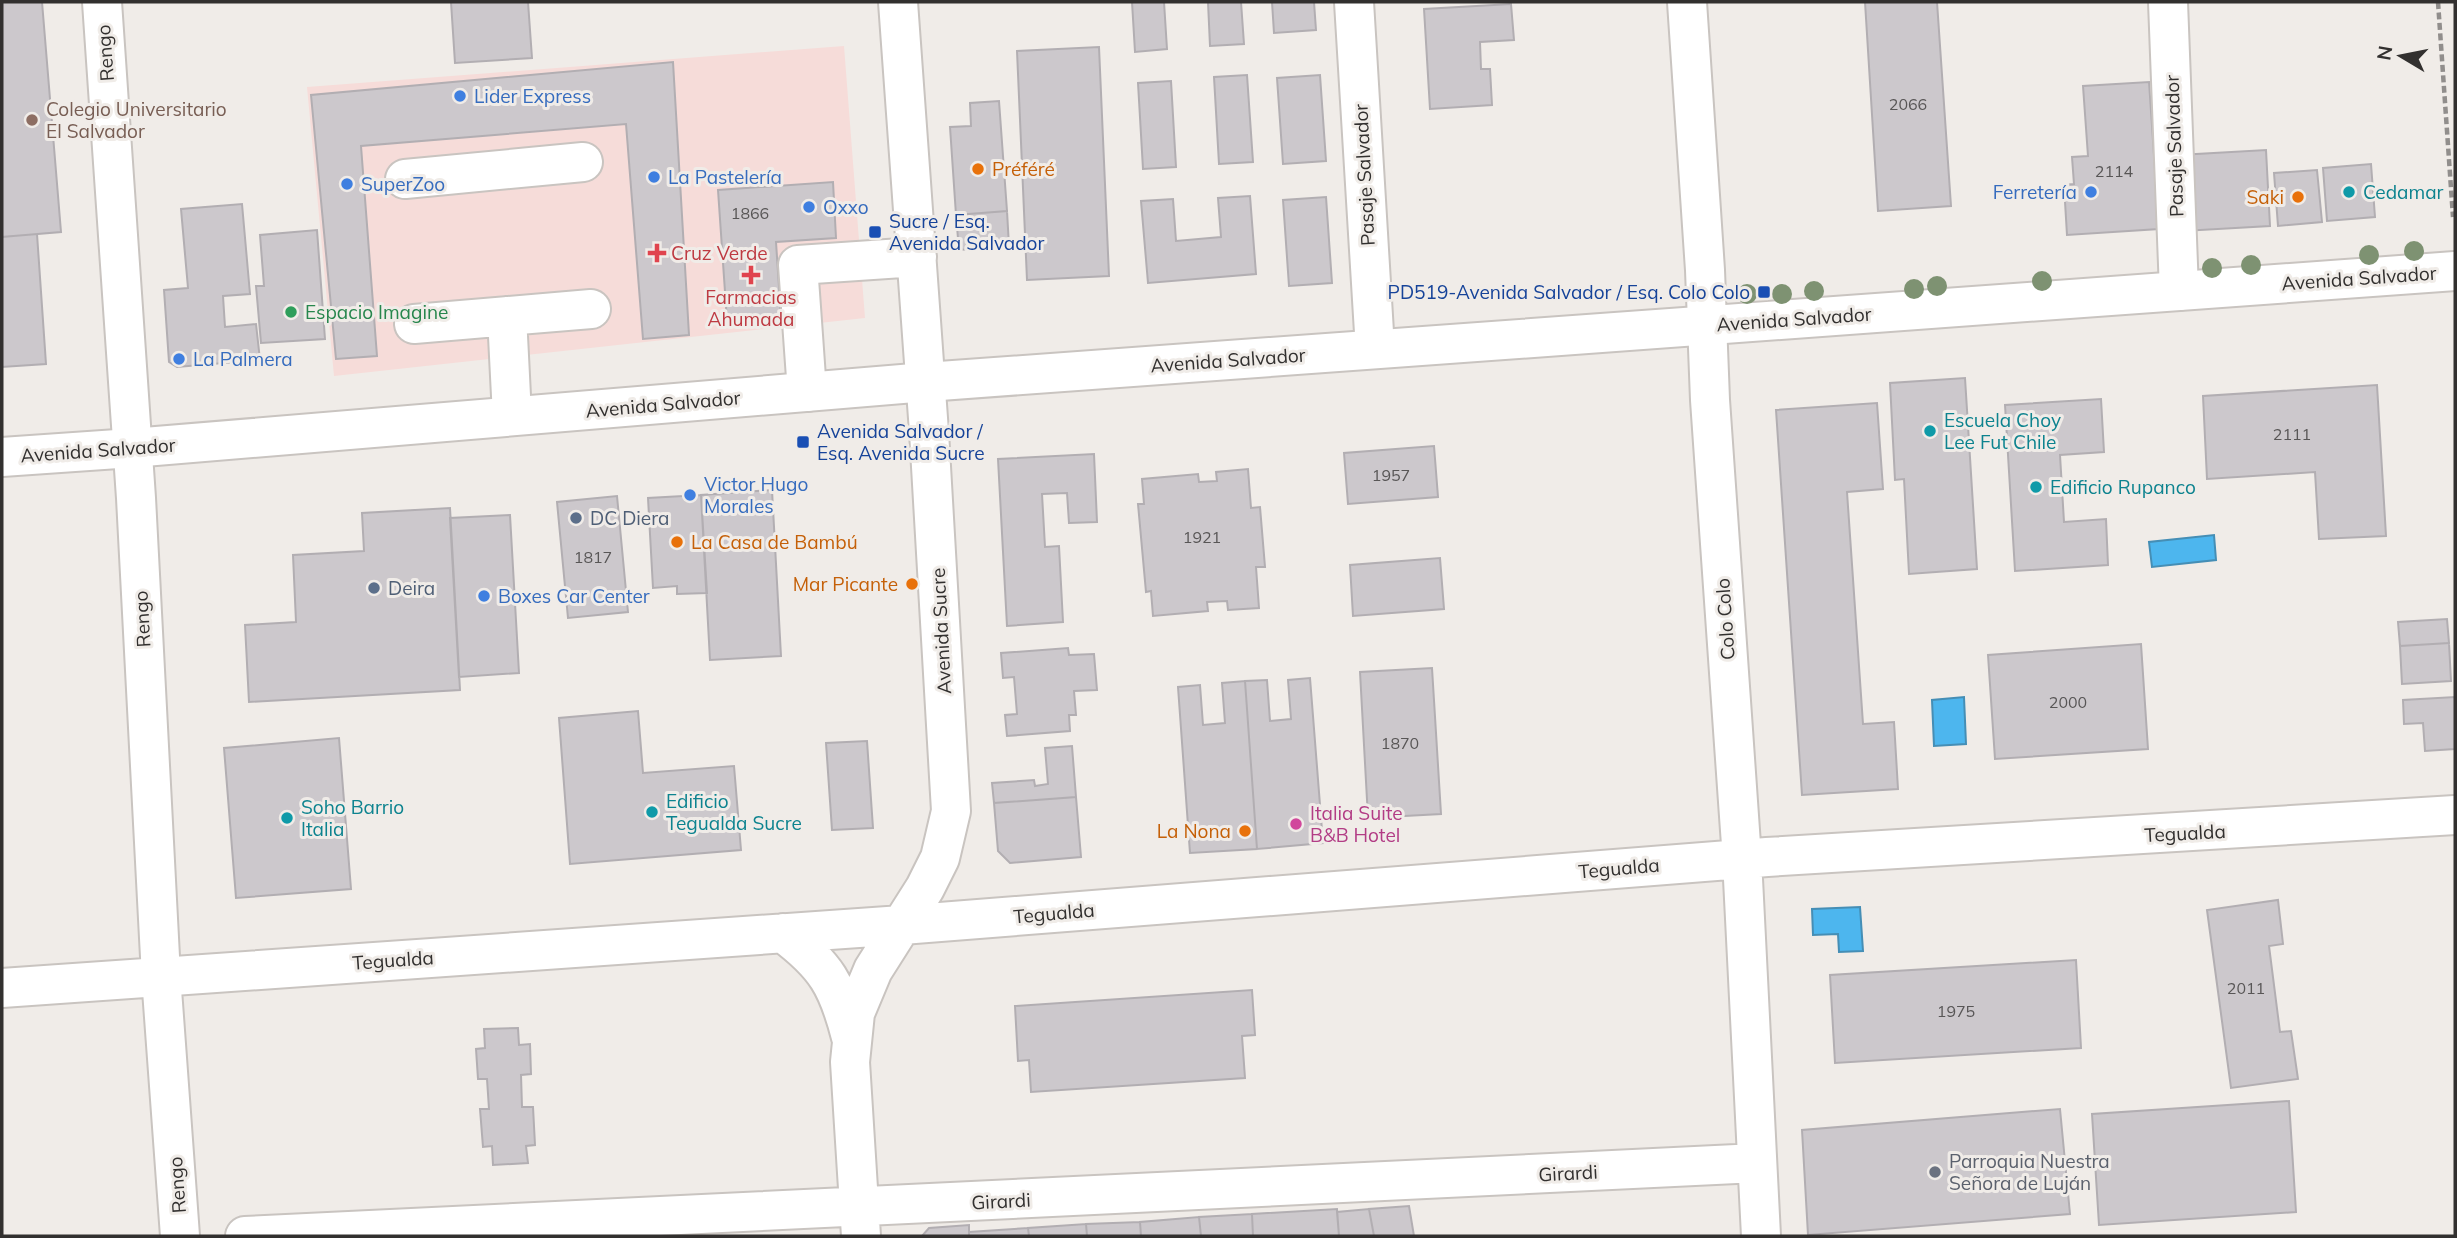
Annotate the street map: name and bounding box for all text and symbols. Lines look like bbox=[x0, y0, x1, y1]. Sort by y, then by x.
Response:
north arrow bbox=[2366, 21, 2436, 91]
street label: Rengo bbox=[91, 24, 119, 82]
text: N bbox=[2371, 44, 2397, 62]
street label: Pasaje Salvador bbox=[2160, 74, 2188, 217]
place label: Lider Express bbox=[474, 84, 591, 108]
marker: Lider Express bbox=[452, 88, 468, 104]
house number: 2066 bbox=[1889, 94, 1927, 114]
place label: Colegio Universitario El Salvador bbox=[46, 97, 227, 143]
street label: Pasaje Salvador bbox=[1348, 103, 1380, 247]
marker: Colegio Universitario El Salvador bbox=[24, 112, 40, 128]
place label: Préféré bbox=[992, 157, 1055, 181]
marker: Préféré bbox=[970, 161, 986, 177]
house number: 2114 bbox=[2095, 161, 2134, 181]
place label: La Pastelería bbox=[668, 165, 782, 189]
marker: La Pastelería bbox=[646, 169, 662, 185]
place label: SuperZoo bbox=[361, 172, 445, 196]
marker: SuperZoo bbox=[339, 176, 355, 192]
place label: Ferretería bbox=[1993, 180, 2077, 204]
place label: Cedamar bbox=[2363, 180, 2444, 204]
marker: Ferretería bbox=[2083, 184, 2099, 200]
marker: Cedamar bbox=[2341, 184, 2357, 200]
place label: Saki bbox=[2246, 185, 2284, 209]
marker: Saki bbox=[2290, 189, 2306, 205]
place label: Oxxo bbox=[823, 195, 869, 219]
marker: Oxxo bbox=[801, 199, 817, 215]
house number: 1866 bbox=[731, 203, 769, 223]
place label: Sucre / Esq. Avenida Salvador bbox=[889, 209, 1044, 255]
marker: Sucre / Esq. Avenida Salvador bbox=[867, 224, 883, 240]
place label: Cruz Verde bbox=[671, 241, 768, 265]
marker: Cruz Verde bbox=[649, 245, 665, 261]
street label: Avenida Salvador bbox=[2281, 261, 2437, 295]
marker: Farmacias Ahumada bbox=[743, 267, 759, 283]
place label: PD519-Avenida Salvador / Esq. Colo Colo bbox=[1388, 280, 1750, 304]
marker: PD519-Avenida Salvador / Esq. Colo Colo bbox=[1756, 284, 1772, 300]
place label: Farmacias Ahumada bbox=[705, 285, 797, 331]
place label: Espacio Imagine bbox=[305, 300, 448, 324]
street label: Avenida Salvador bbox=[1716, 302, 1872, 336]
marker: Espacio Imagine bbox=[283, 304, 299, 320]
street label: Avenida Salvador bbox=[1150, 343, 1306, 377]
place label: La Palmera bbox=[193, 347, 293, 371]
marker: La Palmera bbox=[171, 351, 187, 367]
street label: Avenida Salvador bbox=[585, 385, 742, 423]
place label: Escuela Choy Lee Fut Chile bbox=[1944, 408, 2061, 454]
place label: Avenida Salvador / Esq. Avenida Sucre bbox=[817, 419, 985, 465]
marker: Escuela Choy Lee Fut Chile bbox=[1922, 423, 1938, 439]
house number: 2111 bbox=[2273, 424, 2311, 444]
street label: Avenida Salvador bbox=[20, 433, 176, 467]
marker: Avenida Salvador / Esq. Avenida Sucre bbox=[795, 434, 811, 450]
house number: 1957 bbox=[1372, 465, 1410, 485]
place label: Victor Hugo Morales bbox=[704, 472, 808, 518]
place label: Edificio Rupanco bbox=[2050, 475, 2196, 499]
marker: Edificio Rupanco bbox=[2028, 479, 2044, 495]
marker: Victor Hugo Morales bbox=[682, 487, 698, 503]
place label: DC Diera bbox=[590, 506, 669, 530]
marker: DC Diera bbox=[568, 510, 584, 526]
house number: 1921 bbox=[1183, 527, 1221, 547]
place label: La Casa de Bambú bbox=[691, 530, 858, 554]
marker: La Casa de Bambú bbox=[669, 534, 685, 550]
house number: 1817 bbox=[574, 547, 612, 567]
street label: Avenida Sucre bbox=[926, 567, 956, 695]
place label: Mar Picante bbox=[793, 572, 898, 596]
place label: Deira bbox=[388, 576, 435, 600]
marker: Mar Picante bbox=[904, 576, 920, 592]
street label: Colo Colo bbox=[1710, 577, 1740, 661]
marker: Deira bbox=[366, 580, 382, 596]
place label: Boxes Car Center bbox=[498, 584, 650, 608]
marker: Boxes Car Center bbox=[476, 588, 492, 604]
street label: Rengo bbox=[129, 590, 155, 648]
house number: 2000 bbox=[2049, 692, 2087, 712]
house number: 1870 bbox=[1381, 733, 1419, 753]
place label: Edificio Tegualda Sucre bbox=[666, 789, 802, 835]
place label: Soho Barrio Italia bbox=[301, 795, 404, 841]
place label: Italia Suite B&B Hotel bbox=[1310, 801, 1403, 847]
marker: Edificio Tegualda Sucre bbox=[644, 804, 660, 820]
marker: Soho Barrio Italia bbox=[279, 810, 295, 826]
marker: Italia Suite B&B Hotel bbox=[1288, 816, 1304, 832]
place label: La Nona bbox=[1157, 819, 1231, 843]
street label: Tegualda bbox=[2144, 819, 2226, 847]
marker: La Nona bbox=[1237, 823, 1253, 839]
street label: Tegualda bbox=[1577, 852, 1661, 884]
street label: Tegualda bbox=[1012, 897, 1096, 929]
street label: Tegualda bbox=[352, 945, 434, 975]
house number: 2011 bbox=[2227, 978, 2265, 998]
house number: 1975 bbox=[1937, 1001, 1975, 1021]
place label: Parroquia Nuestra Señora de Luján bbox=[1949, 1149, 2110, 1195]
street label: Rengo bbox=[163, 1156, 191, 1214]
street label: Girardi bbox=[1538, 1159, 1598, 1187]
marker: Parroquia Nuestra Señora de Luján bbox=[1927, 1164, 1943, 1180]
street label: Girardi bbox=[971, 1187, 1031, 1215]

